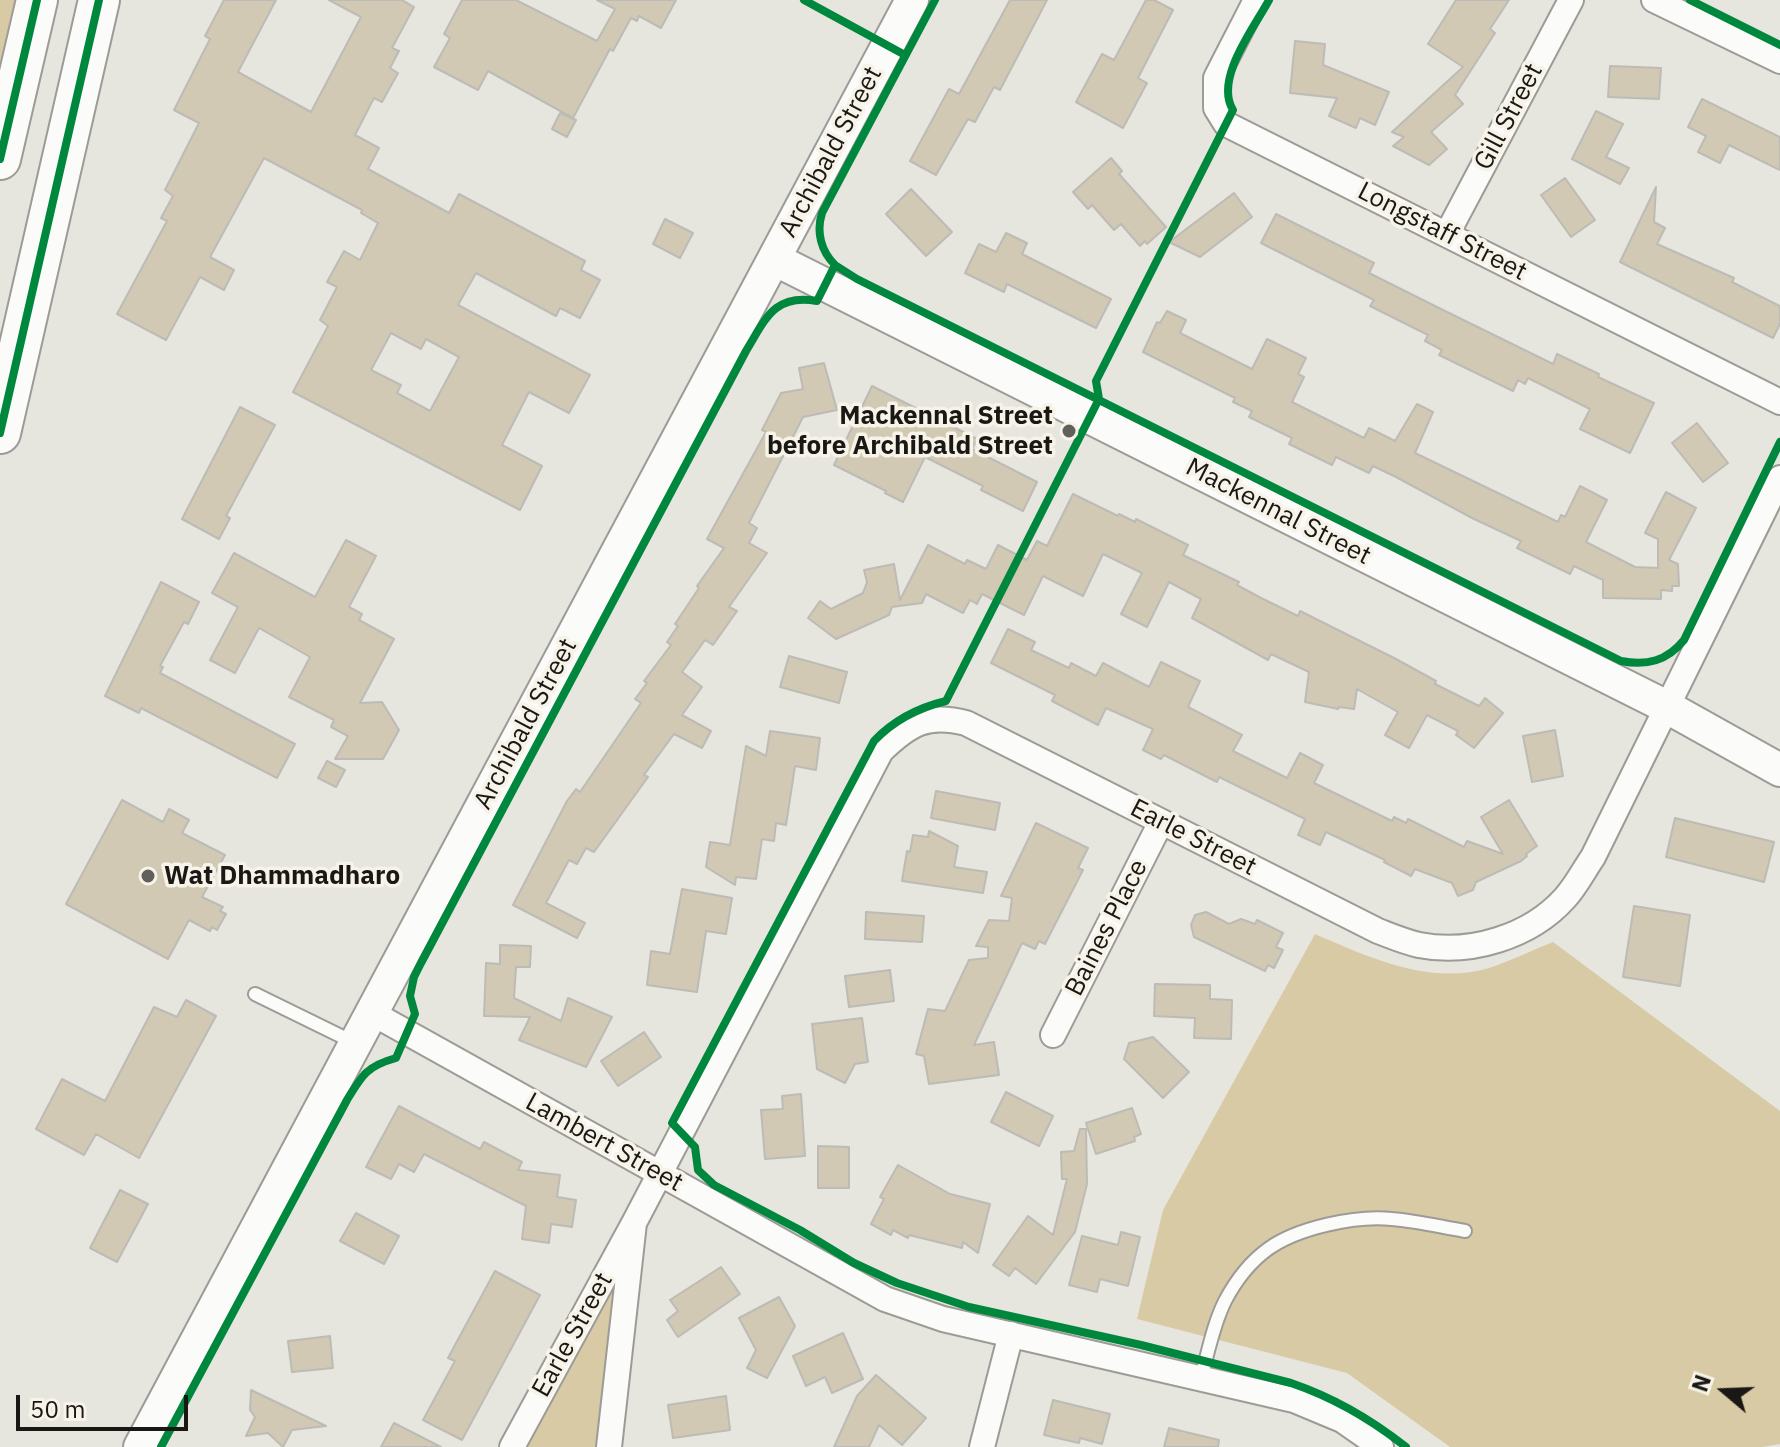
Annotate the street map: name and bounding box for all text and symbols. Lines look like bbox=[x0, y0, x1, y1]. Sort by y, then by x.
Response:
street label: Gill Street bbox=[1468, 58, 1550, 176]
street label: Archibald Street bbox=[773, 61, 889, 243]
street label: Longstaff Street bbox=[1352, 176, 1532, 288]
place label: Mackennal Street before Archibald Street bbox=[767, 400, 1053, 462]
marker: Mackennal Street before Archibald Street bbox=[1060, 422, 1078, 440]
street label: Mackennal Street bbox=[1180, 452, 1376, 572]
street label: Archibald Street bbox=[468, 633, 584, 815]
street label: Earle Street bbox=[1125, 793, 1261, 883]
street label: Baines Place bbox=[1059, 854, 1155, 1002]
place label: Wat Dhammadharo bbox=[164, 860, 400, 892]
marker: Wat Dhammadharo bbox=[139, 867, 157, 885]
street label: Lambert Street bbox=[520, 1087, 688, 1199]
street label: Earle Street bbox=[526, 1267, 620, 1403]
north arrow bbox=[1684, 1351, 1764, 1431]
text: N bbox=[1685, 1371, 1717, 1395]
scale bar bbox=[20, 1379, 192, 1429]
text: 50 m bbox=[30, 1393, 85, 1425]

